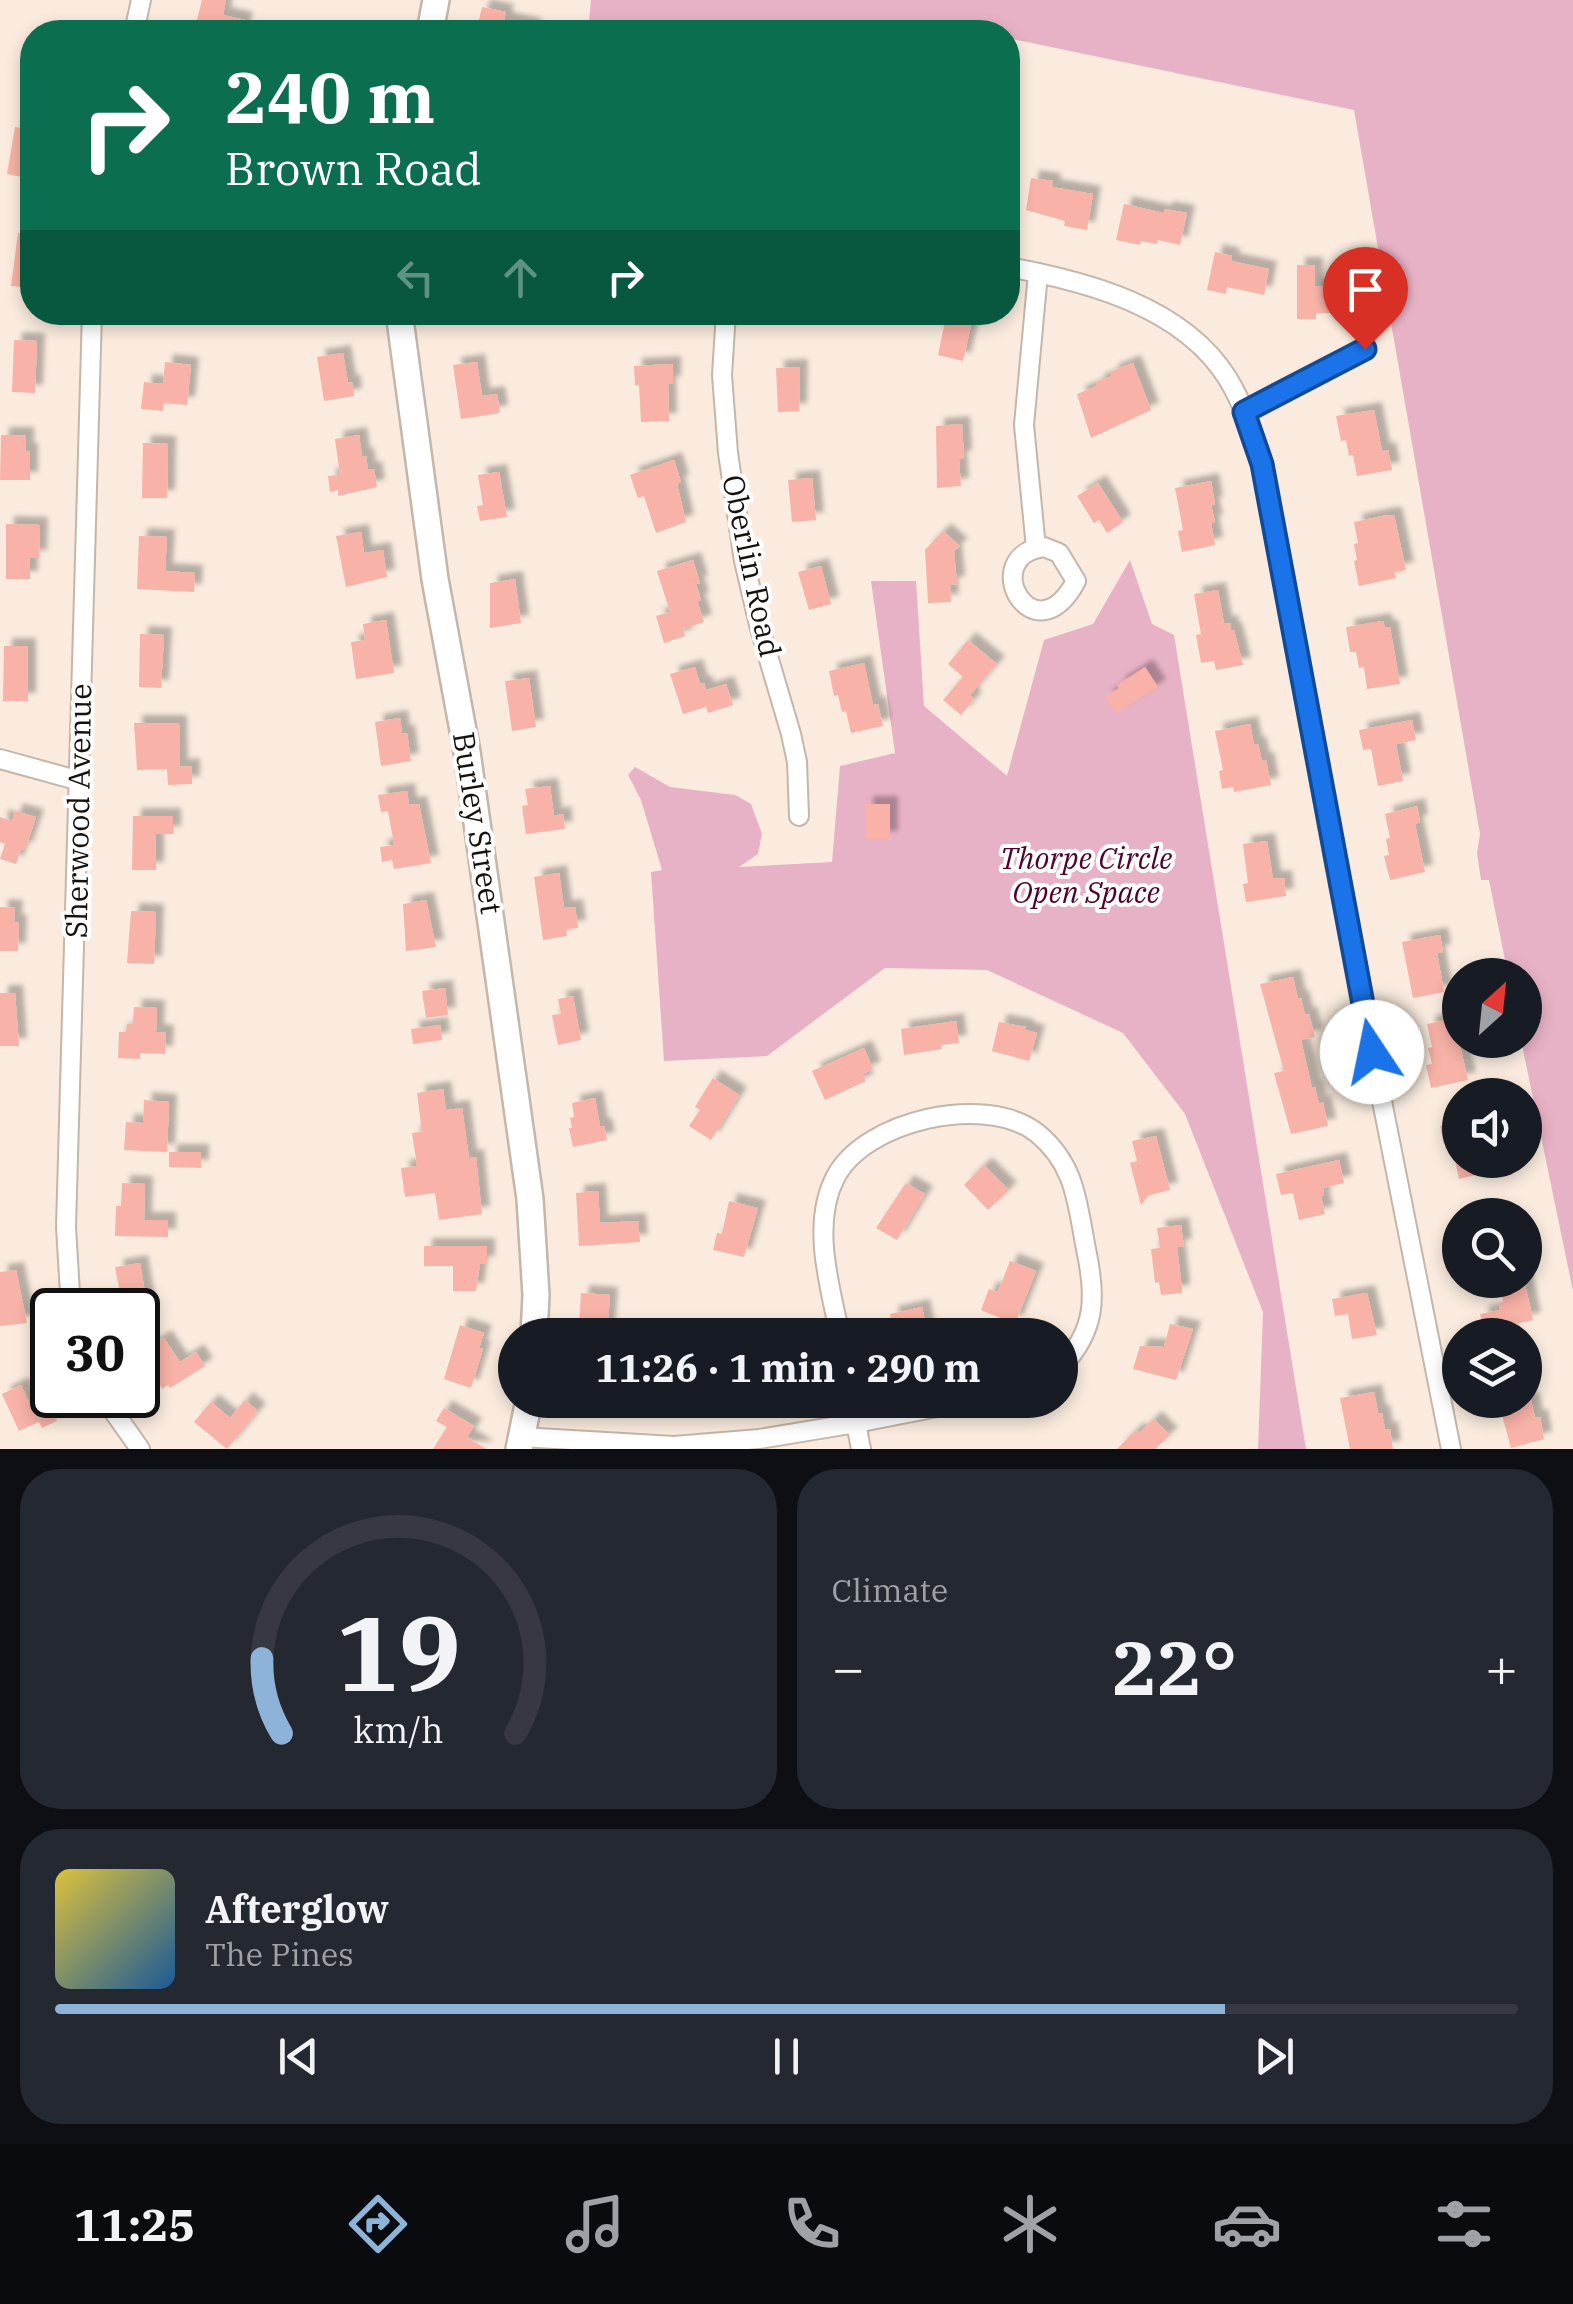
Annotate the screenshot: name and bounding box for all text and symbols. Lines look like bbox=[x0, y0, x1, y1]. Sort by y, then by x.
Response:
text: 240 m bbox=[225, 51, 435, 142]
icon: right bbox=[60, 60, 190, 190]
text: Brown Road bbox=[225, 139, 482, 197]
pin bbox=[1323, 247, 1408, 350]
icon: left bbox=[388, 250, 443, 305]
icon: ahead bbox=[493, 250, 548, 305]
icon: right bbox=[598, 250, 653, 305]
icon: arrive bbox=[1338, 262, 1393, 317]
street label: Oberlin Road bbox=[714, 471, 791, 660]
street label: Sherwood Avenue bbox=[56, 683, 99, 939]
street label: Burley Street bbox=[445, 729, 512, 917]
park label: Thorpe Circle Open Space bbox=[1000, 838, 1172, 911]
north arrow bbox=[1442, 958, 1542, 1058]
map controls bbox=[1442, 958, 1542, 1418]
position arrow bbox=[1320, 1000, 1424, 1104]
button: sound bbox=[1442, 1078, 1542, 1178]
button: search bbox=[1442, 1198, 1542, 1298]
speed limit sign: 30 bbox=[30, 1288, 160, 1418]
button: layers bbox=[1442, 1318, 1542, 1418]
text: 11:26 · 1 min · 290 m bbox=[595, 1343, 981, 1392]
text: Climate bbox=[832, 1569, 948, 1611]
text: 19 bbox=[336, 1584, 461, 1720]
text: 22° bbox=[1112, 1618, 1237, 1716]
text: − bbox=[832, 1632, 865, 1703]
text: + bbox=[1485, 1632, 1518, 1703]
text: km/h bbox=[353, 1706, 443, 1753]
text: Afterglow bbox=[205, 1884, 389, 1933]
text: The Pines bbox=[205, 1933, 354, 1975]
icon: previous bbox=[271, 2029, 326, 2084]
icon: pause bbox=[759, 2029, 814, 2084]
icon: next bbox=[1247, 2029, 1302, 2084]
icon: directions bbox=[343, 2189, 413, 2259]
icon: music bbox=[560, 2189, 630, 2259]
icon: phone bbox=[777, 2189, 847, 2259]
icon: climate bbox=[995, 2189, 1065, 2259]
icon: car bbox=[1212, 2189, 1282, 2259]
icon: filters bbox=[1429, 2189, 1499, 2259]
text: 11:25 bbox=[74, 2195, 195, 2253]

